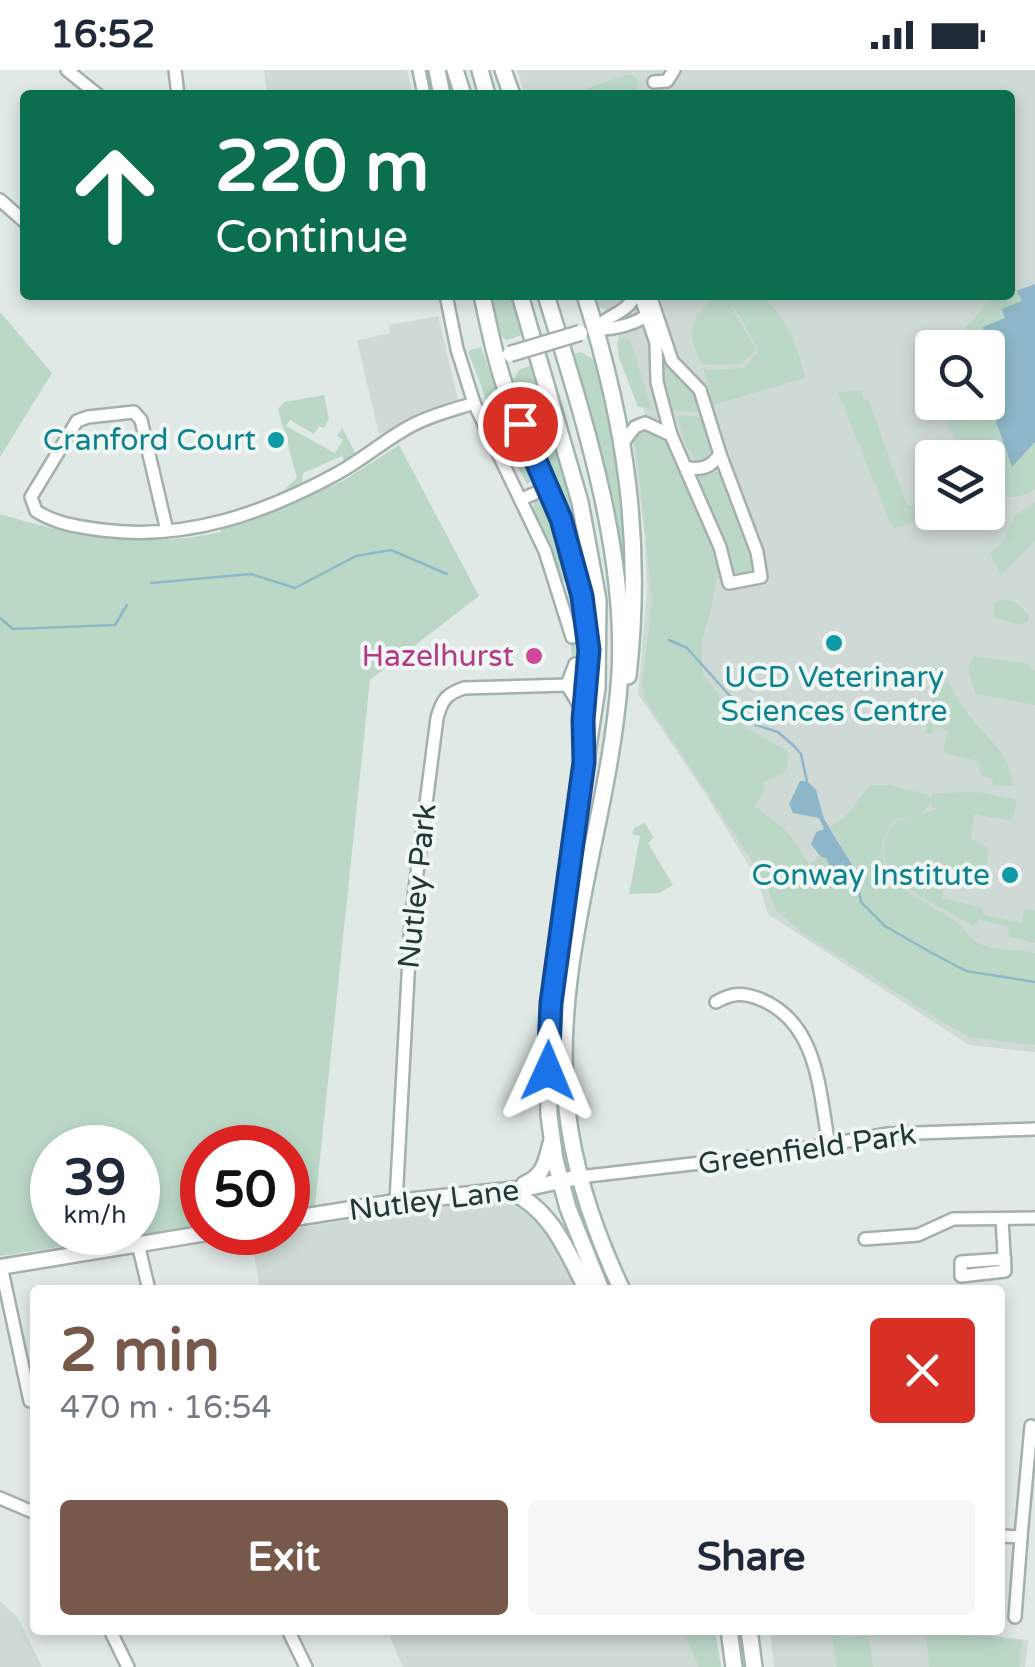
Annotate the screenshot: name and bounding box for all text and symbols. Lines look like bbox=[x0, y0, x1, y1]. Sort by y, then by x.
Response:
text: 16:52 bbox=[50, 12, 155, 58]
text: 220 m bbox=[215, 126, 429, 210]
icon: ahead bbox=[50, 130, 180, 260]
text: Continue bbox=[215, 211, 408, 265]
map controls bbox=[915, 330, 1005, 530]
button: search bbox=[915, 330, 1005, 420]
pin bbox=[478, 382, 563, 467]
icon: arrive bbox=[493, 397, 548, 452]
place label: Cranford Court bbox=[43, 422, 256, 459]
marker: Cranford Court bbox=[265, 429, 287, 451]
button: layers bbox=[915, 440, 1005, 530]
marker: UCD Veterinary Sciences Centre bbox=[823, 632, 845, 654]
place label: Hazelhurst bbox=[361, 638, 514, 675]
marker: Hazelhurst bbox=[523, 645, 545, 667]
place label: UCD Veterinary Sciences Centre bbox=[721, 659, 947, 730]
street label: Nutley Park bbox=[390, 802, 445, 970]
place label: Conway Institute bbox=[752, 857, 990, 894]
marker: Conway Institute bbox=[999, 864, 1021, 886]
position arrow bbox=[496, 1019, 600, 1123]
street label: Greenfield Park bbox=[696, 1116, 919, 1183]
speed limit sign: 50 bbox=[180, 1125, 310, 1255]
text: 39 bbox=[64, 1148, 126, 1208]
street label: Nutley Lane bbox=[347, 1172, 521, 1229]
text: km/h bbox=[64, 1200, 126, 1230]
text: 2 min bbox=[60, 1315, 220, 1387]
button: close bbox=[870, 1318, 975, 1423]
text: 470 m · 16:54 bbox=[60, 1389, 272, 1427]
button: Exit bbox=[60, 1500, 508, 1615]
button: Share bbox=[528, 1500, 975, 1615]

